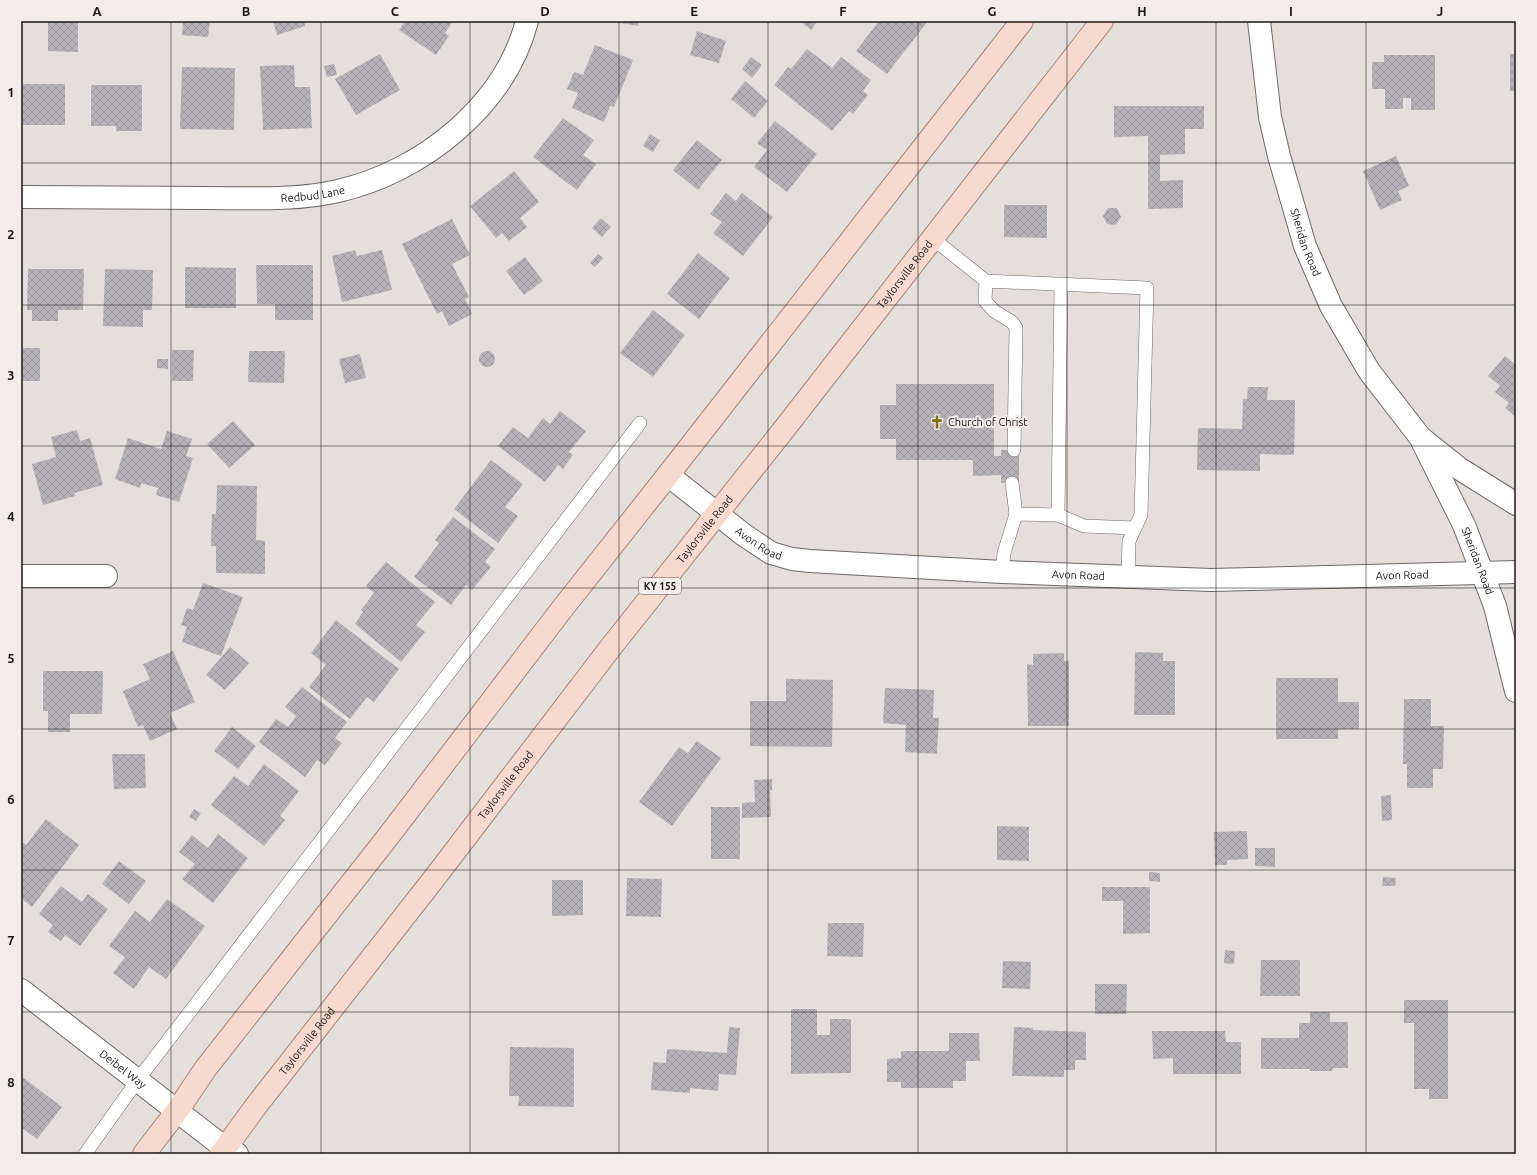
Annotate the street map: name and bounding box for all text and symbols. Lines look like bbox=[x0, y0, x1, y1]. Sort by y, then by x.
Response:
text: A bbox=[92, 4, 102, 18]
text: B bbox=[242, 4, 251, 18]
text: C bbox=[391, 4, 400, 18]
text: D bbox=[540, 4, 550, 18]
text: E bbox=[690, 4, 698, 18]
text: F bbox=[839, 4, 847, 18]
text: G bbox=[988, 4, 997, 18]
text: H bbox=[1137, 4, 1147, 18]
text: I bbox=[1289, 4, 1293, 18]
text: J bbox=[1437, 4, 1443, 18]
text: 1 bbox=[7, 85, 15, 99]
street label: Redbud Lane bbox=[280, 184, 346, 204]
street label: Sheridan Road bbox=[1288, 207, 1323, 278]
text: 2 bbox=[7, 227, 15, 241]
street label: Taylorsville Road bbox=[874, 238, 935, 311]
text: 3 bbox=[7, 368, 15, 382]
church icon: Church of Christ bbox=[929, 414, 945, 430]
place label: Church of Christ bbox=[948, 416, 1028, 428]
street label: Taylorsville Road bbox=[674, 493, 735, 565]
text: 4 bbox=[7, 509, 15, 523]
street label: Avon Road bbox=[733, 525, 783, 562]
street label: Sheridan Road bbox=[1459, 525, 1496, 596]
street label: Avon Road bbox=[1052, 568, 1105, 582]
street label: Avon Road bbox=[1376, 568, 1429, 582]
road number: KY 155 bbox=[639, 578, 681, 594]
text: 5 bbox=[7, 651, 15, 665]
street label: Taylorsville Road bbox=[476, 748, 535, 822]
text: 6 bbox=[7, 792, 15, 806]
text: 7 bbox=[7, 933, 15, 947]
street label: Taylorsville Road bbox=[277, 1005, 337, 1077]
street label: Deibel Way bbox=[97, 1047, 149, 1091]
text: 8 bbox=[7, 1075, 15, 1089]

